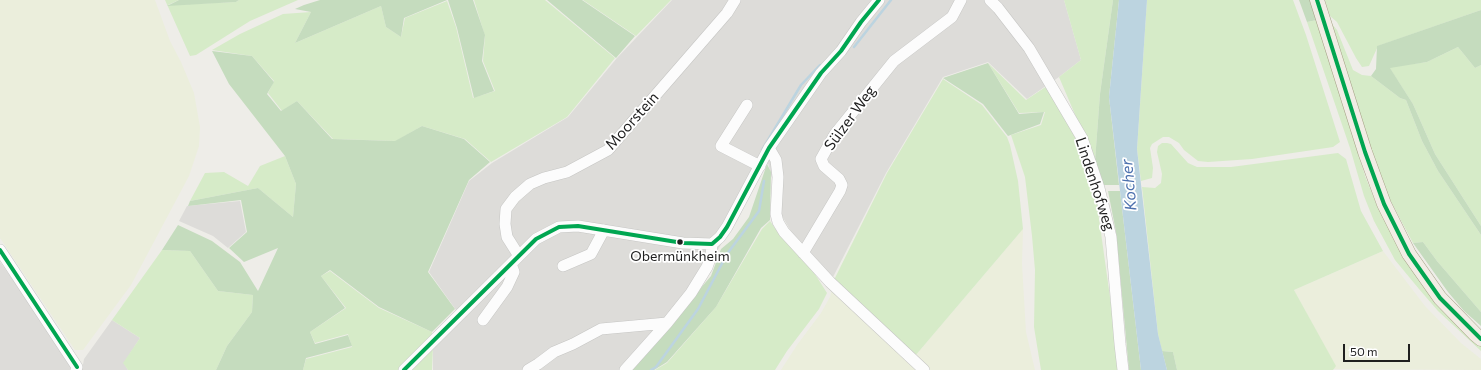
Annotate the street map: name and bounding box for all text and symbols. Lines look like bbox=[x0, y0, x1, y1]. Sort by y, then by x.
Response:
street label: Sülzer Weg bbox=[821, 82, 879, 154]
street label: Moorstein bbox=[602, 89, 662, 153]
street label: Lindenhofweg bbox=[1071, 135, 1119, 233]
water label: Kocher bbox=[1117, 159, 1141, 211]
marker: Obermünkheim bbox=[675, 237, 685, 247]
place label: Obermünkheim bbox=[630, 248, 730, 264]
scale bar bbox=[1345, 336, 1412, 362]
text: 50 m bbox=[1350, 344, 1378, 358]

